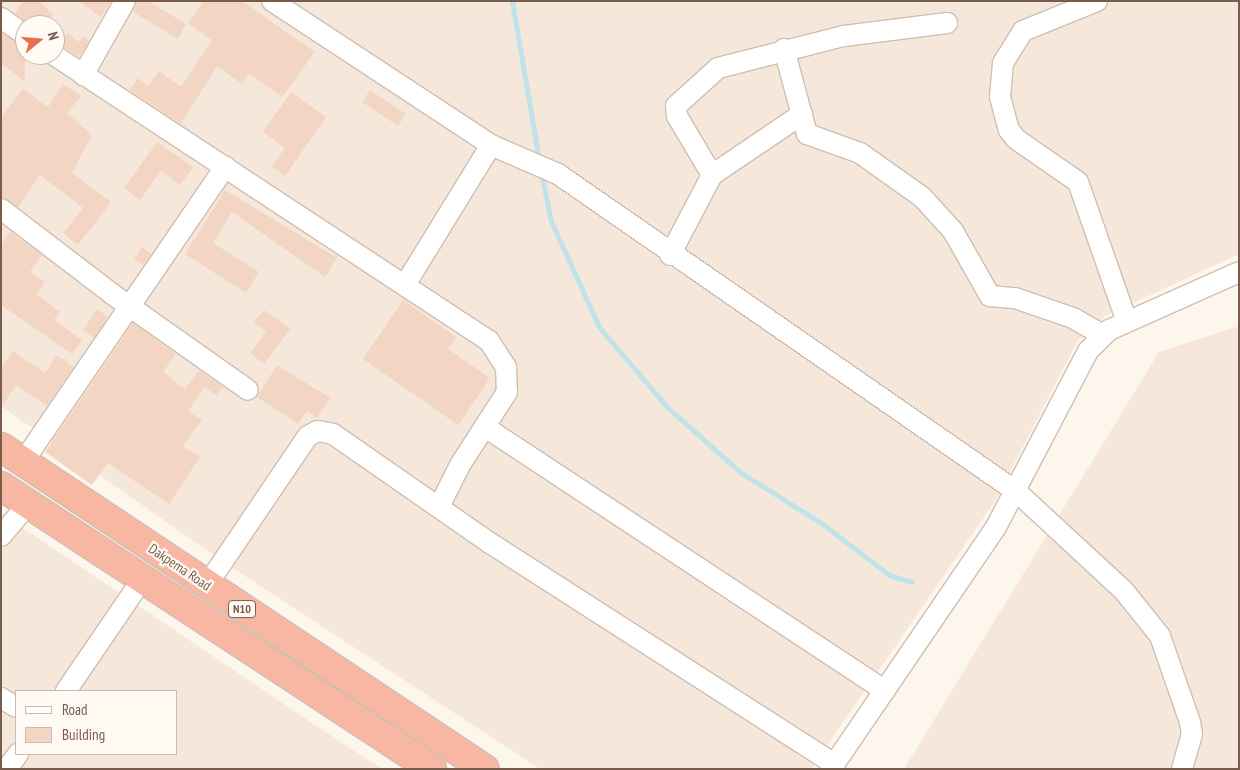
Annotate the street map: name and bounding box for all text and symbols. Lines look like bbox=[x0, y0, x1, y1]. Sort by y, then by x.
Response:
north arrow bbox=[15, 15, 65, 65]
text: N bbox=[44, 30, 63, 42]
street label: Dakpema Road bbox=[146, 540, 214, 594]
road number: N10 bbox=[227, 600, 257, 618]
legend bbox=[15, 690, 178, 755]
text: Road bbox=[62, 700, 88, 719]
text: Building bbox=[62, 725, 105, 744]

